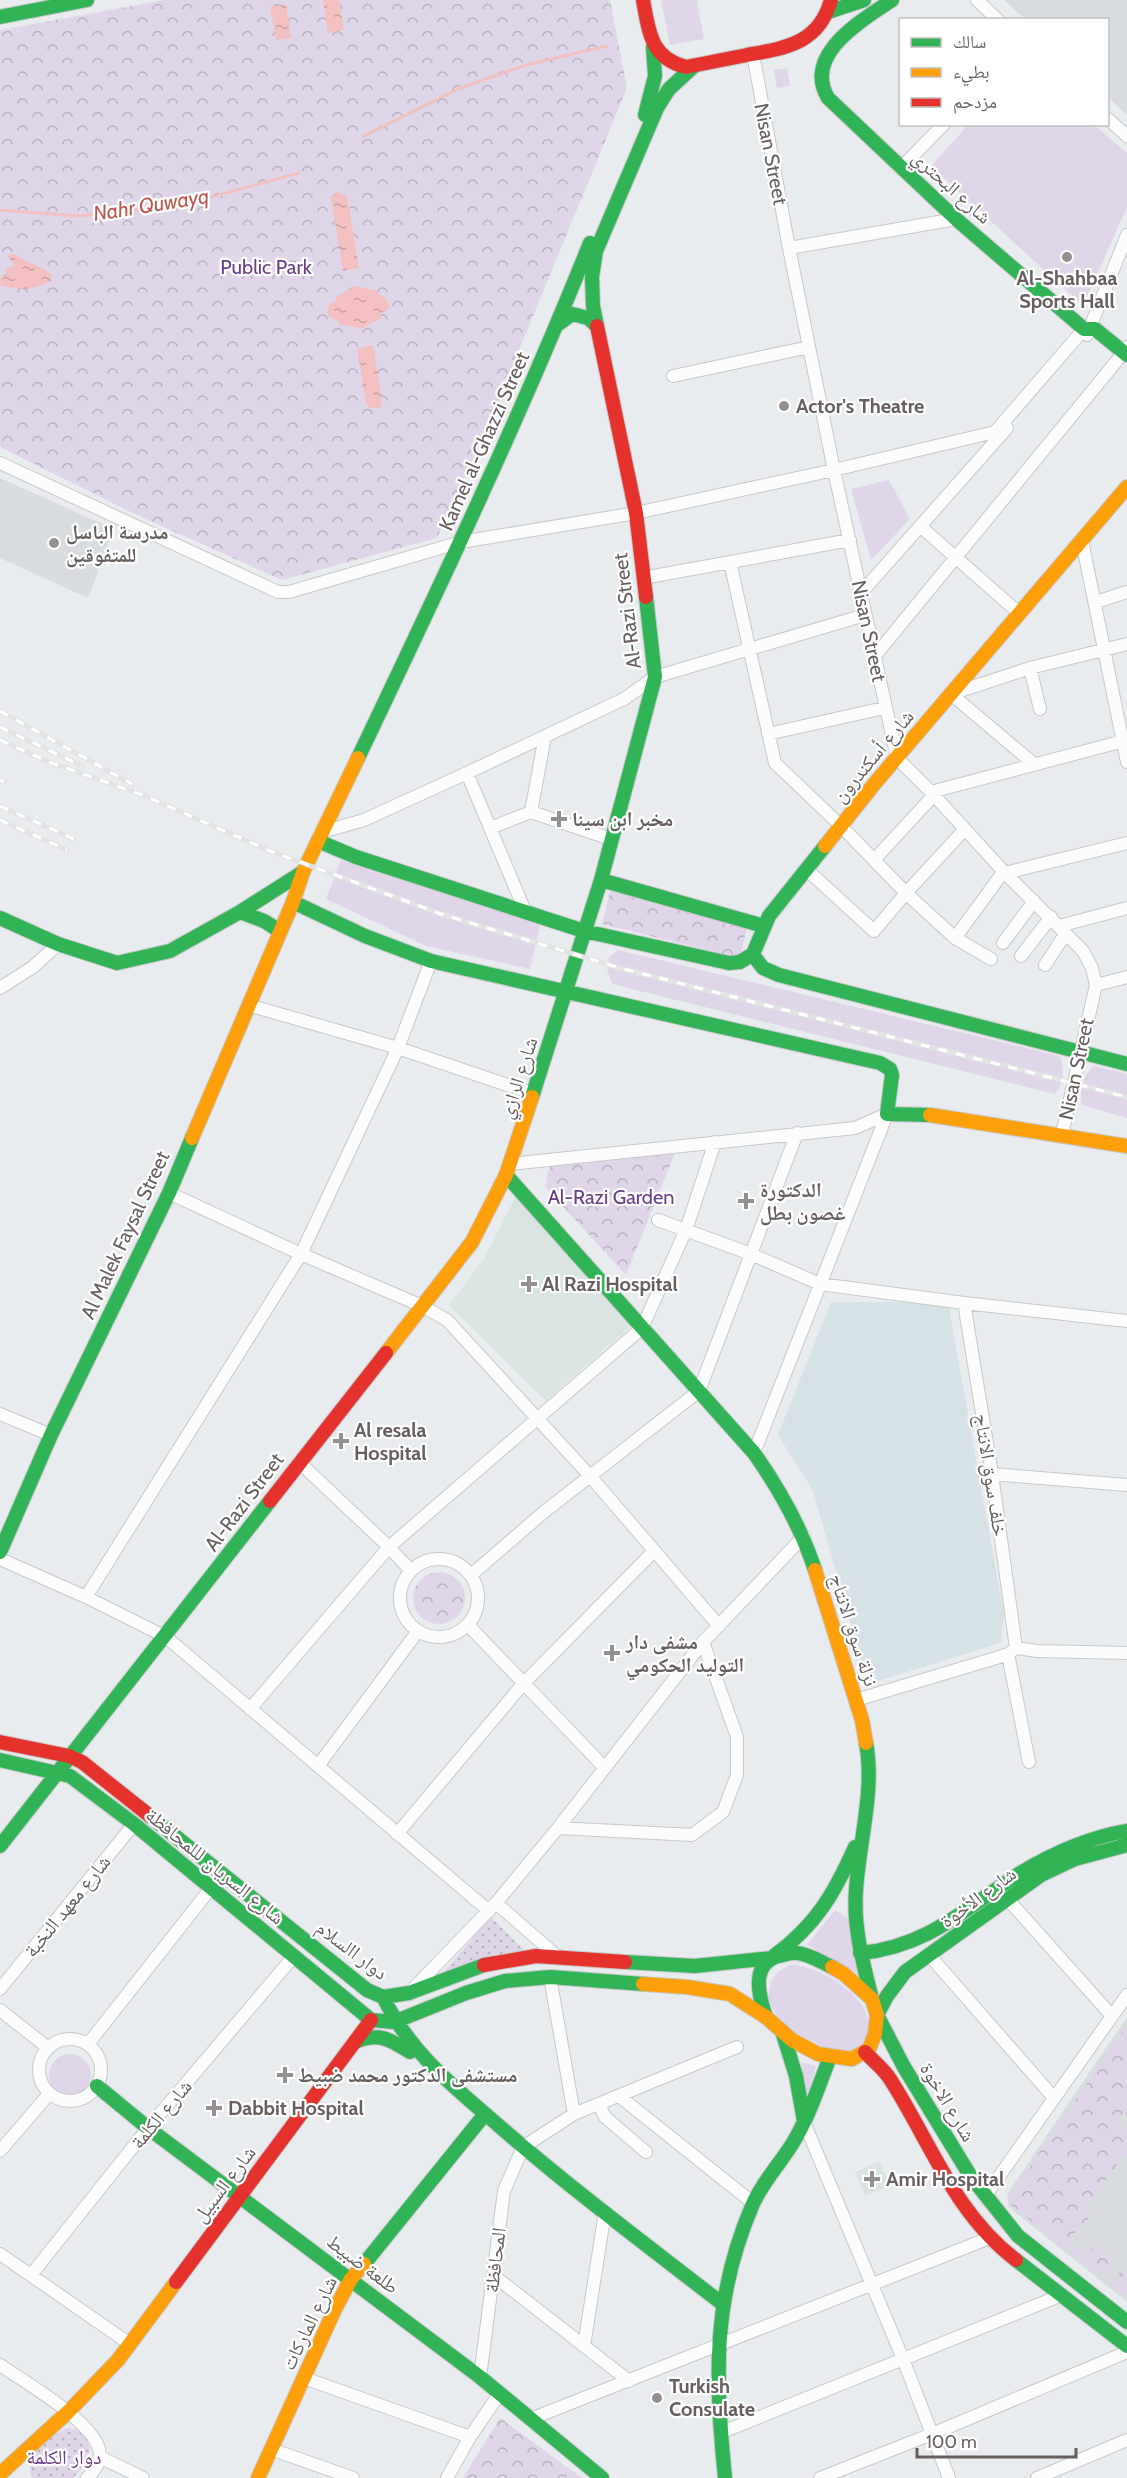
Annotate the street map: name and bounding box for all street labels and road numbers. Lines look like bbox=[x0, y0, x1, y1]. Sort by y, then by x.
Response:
street label: Nisan Street bbox=[749, 101, 793, 207]
street label: شارع البحتري bbox=[905, 145, 997, 232]
street label: Kamel al-Ghazzi Street bbox=[434, 348, 534, 534]
street label: Al-Razi Street bbox=[608, 551, 646, 670]
street label: Nisan Street bbox=[847, 578, 892, 684]
street label: شارع أسكندرون bbox=[827, 705, 920, 808]
street label: Nisan Street bbox=[1054, 1016, 1099, 1122]
street label: شارع الرازي bbox=[494, 1034, 546, 1123]
street label: Al Malek Faysal Street bbox=[76, 1147, 175, 1323]
street label: خلف سوق الانتاج bbox=[968, 1412, 1013, 1539]
street label: Al-Razi Street bbox=[199, 1448, 289, 1556]
street label: نزلة سوق الانتاج bbox=[824, 1571, 883, 1690]
street label: شارع السريان لللمحافظة bbox=[140, 1803, 289, 1930]
street label: شارع معهد النخبة bbox=[18, 1850, 116, 1963]
street label: شارع الأخوة bbox=[935, 1861, 1021, 1933]
street label: دوار االسلام bbox=[310, 1915, 393, 1986]
street label: شارع الاخوة bbox=[914, 2058, 981, 2146]
street label: شارع الكلمة bbox=[125, 2075, 198, 2154]
street label: شارع السبيل bbox=[187, 2141, 261, 2228]
street label: المحافظة bbox=[479, 2226, 511, 2294]
street label: طلعة ضبيط bbox=[322, 2229, 404, 2299]
street label: شارع الماركات bbox=[276, 2272, 343, 2374]

